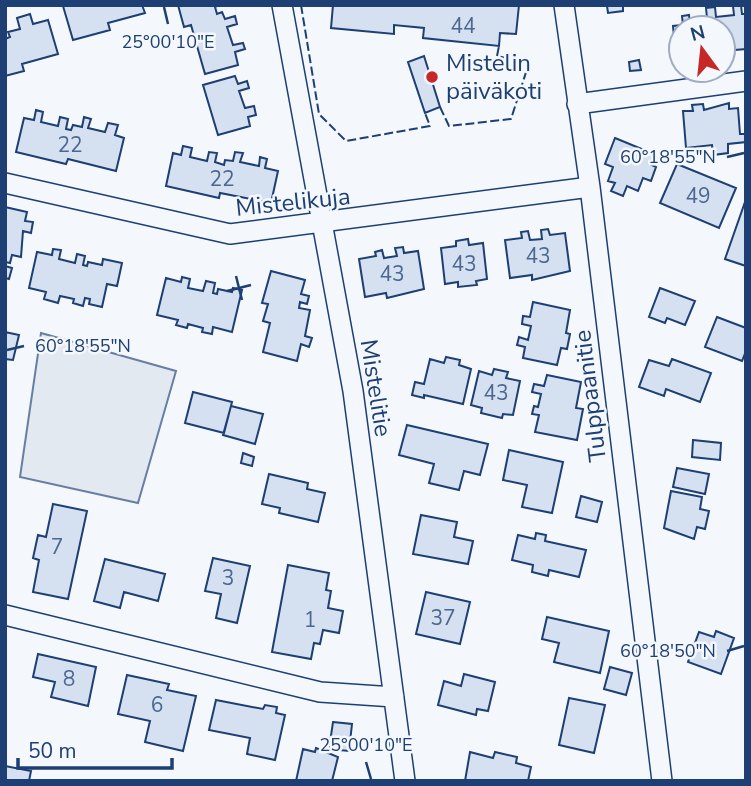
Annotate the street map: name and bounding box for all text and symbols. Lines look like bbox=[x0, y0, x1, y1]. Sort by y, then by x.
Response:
house number: 44 bbox=[450, 12, 476, 40]
north arrow bbox=[667, 14, 737, 84]
text: N bbox=[688, 19, 708, 48]
text: 25°00'10"E bbox=[122, 30, 215, 54]
place label: Mistelin päiväkoti bbox=[446, 47, 542, 107]
marker: Mistelin päiväkoti bbox=[424, 69, 440, 85]
house number: 22 bbox=[57, 131, 83, 159]
text: 60°18'55"N bbox=[620, 145, 716, 169]
house number: 22 bbox=[209, 165, 235, 193]
street label: Mistelikuja bbox=[234, 180, 352, 224]
house number: 49 bbox=[685, 182, 711, 210]
house number: 43 bbox=[525, 242, 551, 270]
house number: 43 bbox=[451, 250, 477, 278]
house number: 43 bbox=[379, 260, 405, 288]
street label: Tulppaanitie bbox=[566, 328, 614, 464]
text: 60°18'55"N bbox=[35, 334, 131, 358]
street label: Mistelitie bbox=[353, 337, 399, 439]
house number: 43 bbox=[483, 379, 509, 407]
house number: 7 bbox=[51, 533, 63, 561]
house number: 3 bbox=[222, 564, 234, 592]
house number: 37 bbox=[430, 604, 456, 632]
house number: 1 bbox=[304, 606, 316, 634]
text: 60°18'50"N bbox=[620, 639, 716, 663]
house number: 8 bbox=[63, 665, 75, 693]
house number: 6 bbox=[151, 691, 163, 719]
scale bar bbox=[18, 726, 172, 770]
text: 25°00'10"E bbox=[320, 733, 413, 757]
text: 50 m bbox=[28, 737, 77, 765]

